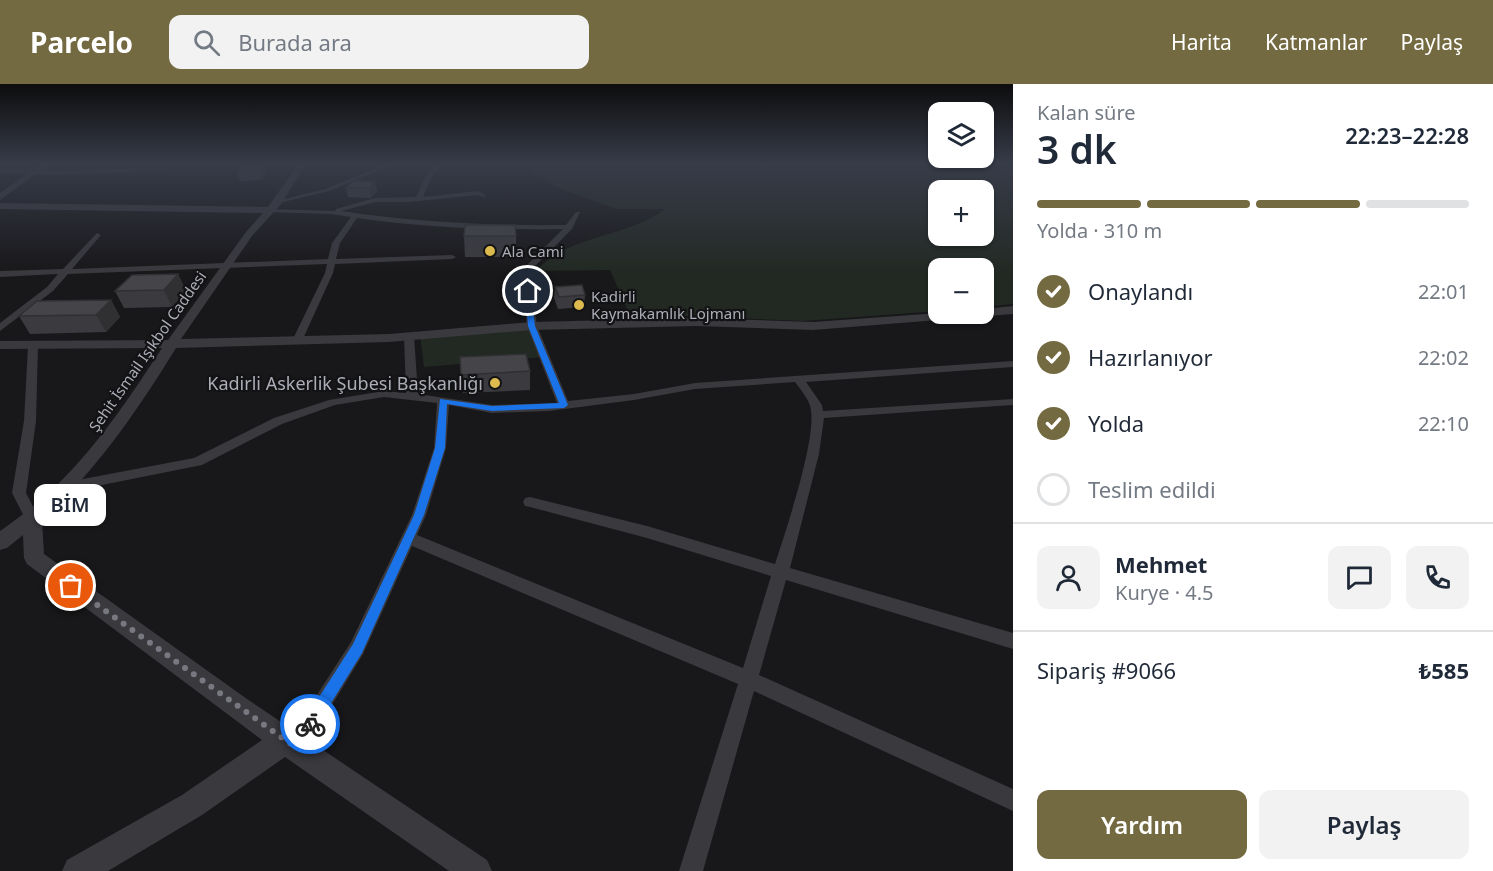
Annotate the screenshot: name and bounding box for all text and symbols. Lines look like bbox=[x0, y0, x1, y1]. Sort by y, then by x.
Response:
search box bbox=[169, 15, 589, 69]
text: Parcelo bbox=[30, 23, 133, 61]
icon: search bbox=[190, 26, 223, 59]
text: Burada ara bbox=[238, 27, 352, 57]
text: Harita bbox=[1171, 28, 1232, 56]
text: Katmanlar bbox=[1265, 28, 1368, 56]
text: Paylaş bbox=[1401, 28, 1463, 56]
text: Kalan süre bbox=[1037, 99, 1136, 126]
map controls bbox=[928, 102, 994, 324]
button: layers bbox=[928, 102, 994, 168]
text: 22:23–22:28 bbox=[1345, 120, 1469, 150]
text: 3 dk bbox=[1037, 122, 1117, 175]
button: + bbox=[928, 180, 994, 246]
text: Yolda · 310 m bbox=[1037, 217, 1162, 244]
place label: Ala Cami bbox=[502, 241, 564, 261]
marker: Ala Cami bbox=[483, 244, 497, 258]
button: − bbox=[928, 258, 994, 324]
pin bbox=[502, 265, 553, 316]
street label: Şehit İsmail Işıkbol Caddesi bbox=[84, 267, 210, 435]
icon: home bbox=[511, 274, 544, 307]
icon: check bbox=[1037, 275, 1070, 308]
text: Onaylandı bbox=[1088, 276, 1193, 306]
text: 22:01 bbox=[1418, 278, 1469, 305]
place label: Kadirli Kaymakamlık Lojmanı bbox=[591, 286, 745, 323]
marker: Kadirli Kaymakamlık Lojmanı bbox=[572, 298, 586, 312]
icon: check bbox=[1037, 341, 1070, 374]
text: Hazırlanıyor bbox=[1088, 342, 1213, 372]
text: 22:02 bbox=[1418, 344, 1469, 371]
place label: Kadirli Askerlik Şubesi Başkanlığı bbox=[207, 371, 483, 395]
marker: Kadirli Askerlik Şubesi Başkanlığı bbox=[488, 376, 502, 390]
icon: check bbox=[1037, 407, 1070, 440]
text: Yolda bbox=[1088, 408, 1144, 438]
text: 22:10 bbox=[1418, 410, 1469, 437]
text: Teslim edildi bbox=[1088, 474, 1216, 504]
callout: BİM bbox=[35, 484, 107, 526]
text: BİM bbox=[50, 491, 90, 518]
button: person bbox=[1037, 546, 1100, 609]
button: chat bbox=[1328, 546, 1391, 609]
button: phone bbox=[1406, 546, 1469, 609]
text: Mehmet bbox=[1115, 549, 1207, 579]
pin bbox=[45, 560, 96, 611]
icon: bag bbox=[54, 569, 87, 602]
text: Kurye · 4.5 bbox=[1115, 579, 1213, 606]
text: Sipariş #9066 bbox=[1037, 655, 1176, 685]
text: ₺585 bbox=[1419, 655, 1469, 685]
courier bbox=[280, 694, 340, 754]
icon: bike bbox=[294, 708, 327, 741]
button: Yardım bbox=[1037, 790, 1247, 859]
button: Paylaş bbox=[1259, 790, 1469, 859]

